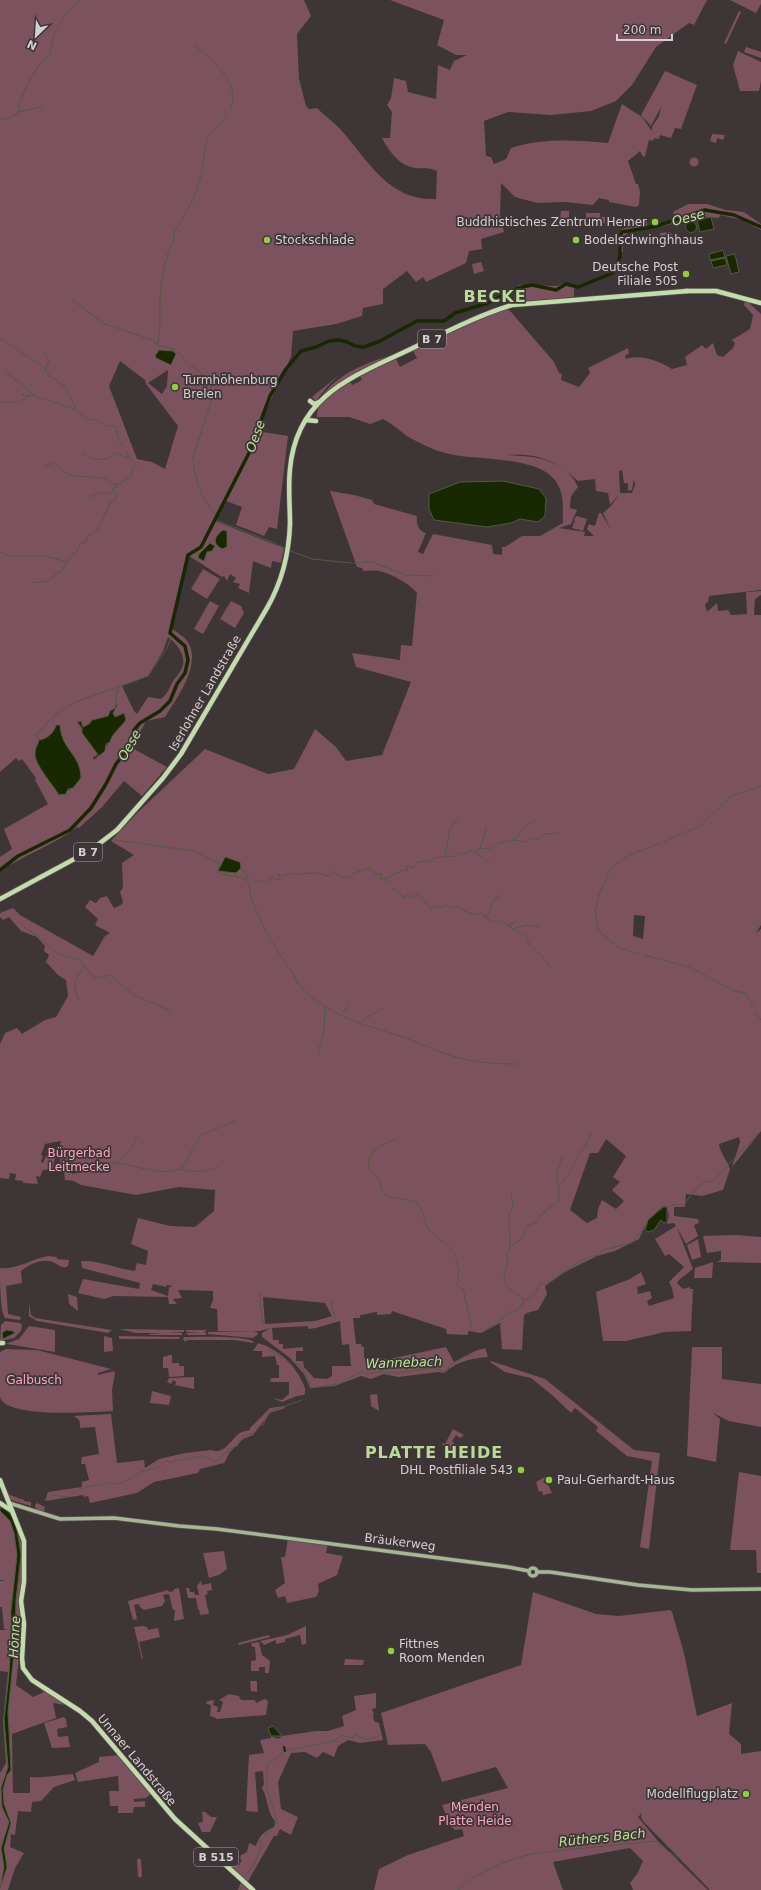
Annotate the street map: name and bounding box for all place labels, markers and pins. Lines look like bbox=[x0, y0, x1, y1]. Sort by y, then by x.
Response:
place label: Buddhistisches Zentrum Hemer bbox=[456, 215, 647, 229]
marker: Buddhistisches Zentrum Hemer bbox=[650, 217, 660, 227]
place label: Stockschlade bbox=[275, 233, 354, 247]
place label: Bodelschwinghhaus bbox=[584, 233, 703, 247]
marker: Stockschlade bbox=[262, 235, 272, 245]
marker: Bodelschwinghhaus bbox=[571, 235, 581, 245]
place label: Deutsche Post Filiale 505 bbox=[592, 260, 678, 288]
marker: Deutsche Post Filiale 505 bbox=[681, 269, 691, 279]
place label: Turmhöhenburg Brelen bbox=[182, 373, 278, 401]
marker: Turmhöhenburg Brelen bbox=[170, 382, 180, 392]
place label: DHL Postfiliale 543 bbox=[400, 1463, 513, 1477]
marker: DHL Postfiliale 543 bbox=[516, 1465, 526, 1475]
place label: Paul-Gerhardt-Haus bbox=[557, 1473, 675, 1487]
marker: Paul-Gerhardt-Haus bbox=[544, 1475, 554, 1485]
place label: Fittnes Room Menden bbox=[399, 1637, 485, 1665]
marker: Fittnes Room Menden bbox=[386, 1646, 396, 1656]
place label: Modellflugplatz bbox=[647, 1787, 738, 1801]
marker: Modellflugplatz bbox=[741, 1789, 751, 1799]

